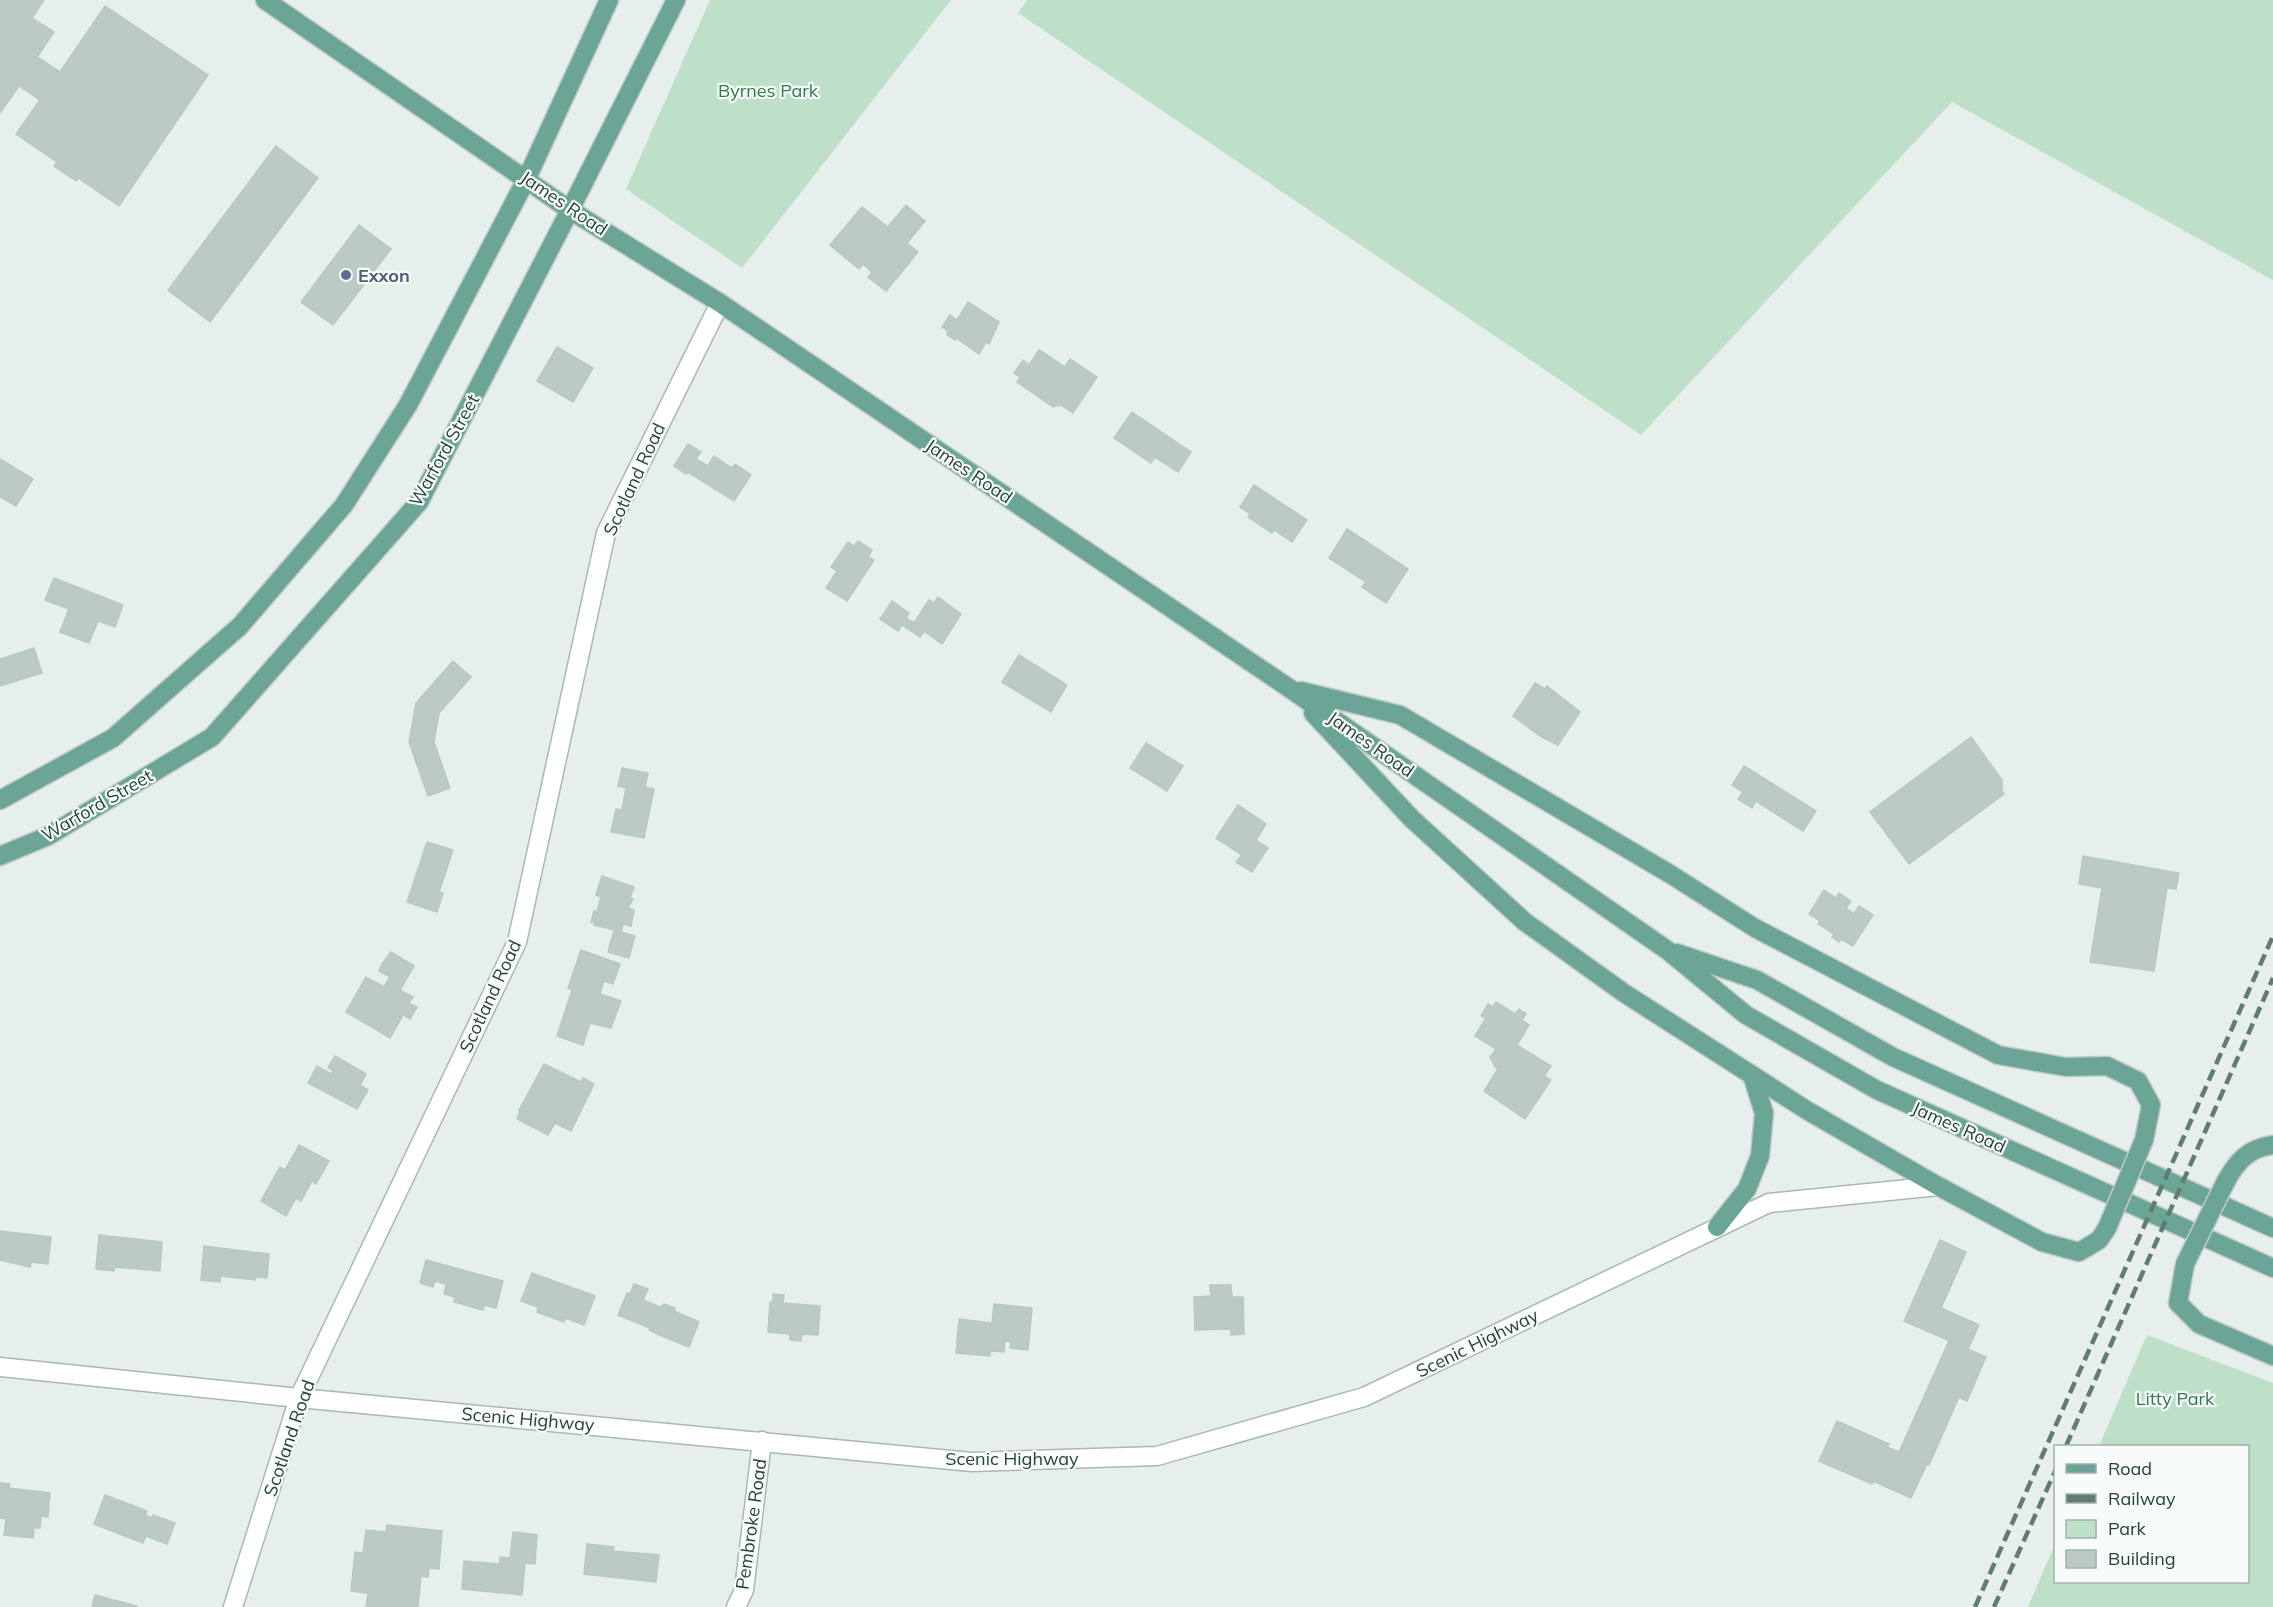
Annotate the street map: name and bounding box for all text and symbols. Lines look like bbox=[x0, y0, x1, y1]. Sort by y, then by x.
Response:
park label: Byrnes Park bbox=[718, 79, 819, 102]
street label: James Road bbox=[516, 165, 612, 241]
place label: Exxon bbox=[358, 264, 410, 287]
marker: Exxon bbox=[339, 268, 353, 282]
street label: Warford Street bbox=[404, 390, 484, 510]
street label: Scotland Road bbox=[598, 419, 670, 539]
street label: James Road bbox=[921, 433, 1017, 509]
street label: James Road bbox=[1323, 706, 1419, 782]
street label: Warford Street bbox=[37, 764, 157, 846]
street label: Scotland Road bbox=[454, 936, 526, 1056]
street label: James Road bbox=[1909, 1096, 2009, 1158]
street label: Scenic Highway bbox=[1412, 1303, 1542, 1383]
street label: Scotland Road bbox=[258, 1377, 320, 1499]
park label: Litty Park bbox=[2136, 1387, 2215, 1410]
street label: Scenic Highway bbox=[461, 1402, 596, 1436]
legend bbox=[2054, 1445, 2249, 1583]
street label: Scenic Highway bbox=[945, 1447, 1079, 1470]
street label: Pembroke Road bbox=[730, 1457, 772, 1591]
text: Road bbox=[2108, 1457, 2152, 1480]
text: Railway bbox=[2108, 1487, 2176, 1510]
text: Park bbox=[2108, 1517, 2147, 1540]
text: Building bbox=[2108, 1547, 2176, 1570]

